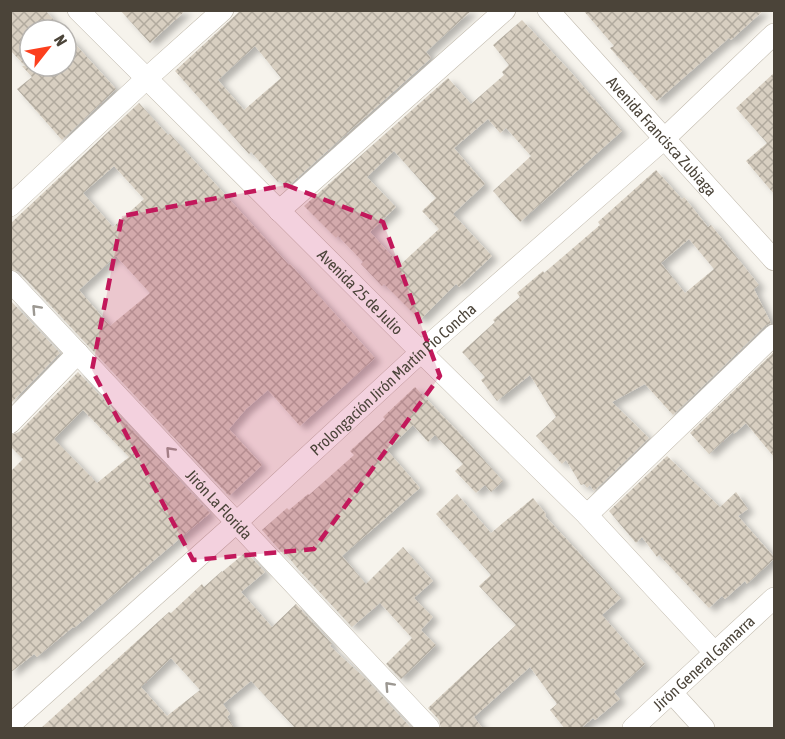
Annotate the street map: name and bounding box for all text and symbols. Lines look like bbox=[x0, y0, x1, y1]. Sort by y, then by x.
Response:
north arrow bbox=[18, 18, 78, 78]
text: N bbox=[51, 32, 71, 49]
street label: Avenida Francisca Zubiaga bbox=[604, 73, 720, 199]
street label: Avenida 25 de Julio bbox=[314, 245, 407, 338]
street label: Prolongación Jirón Martín Pio Concha bbox=[306, 299, 479, 459]
one-way arrow bbox=[32, 305, 43, 315]
one-way arrow bbox=[166, 447, 177, 458]
street label: Jirón La Florida bbox=[182, 466, 256, 543]
street label: Jirón General Gamarra bbox=[649, 612, 758, 714]
one-way arrow bbox=[385, 682, 396, 692]

